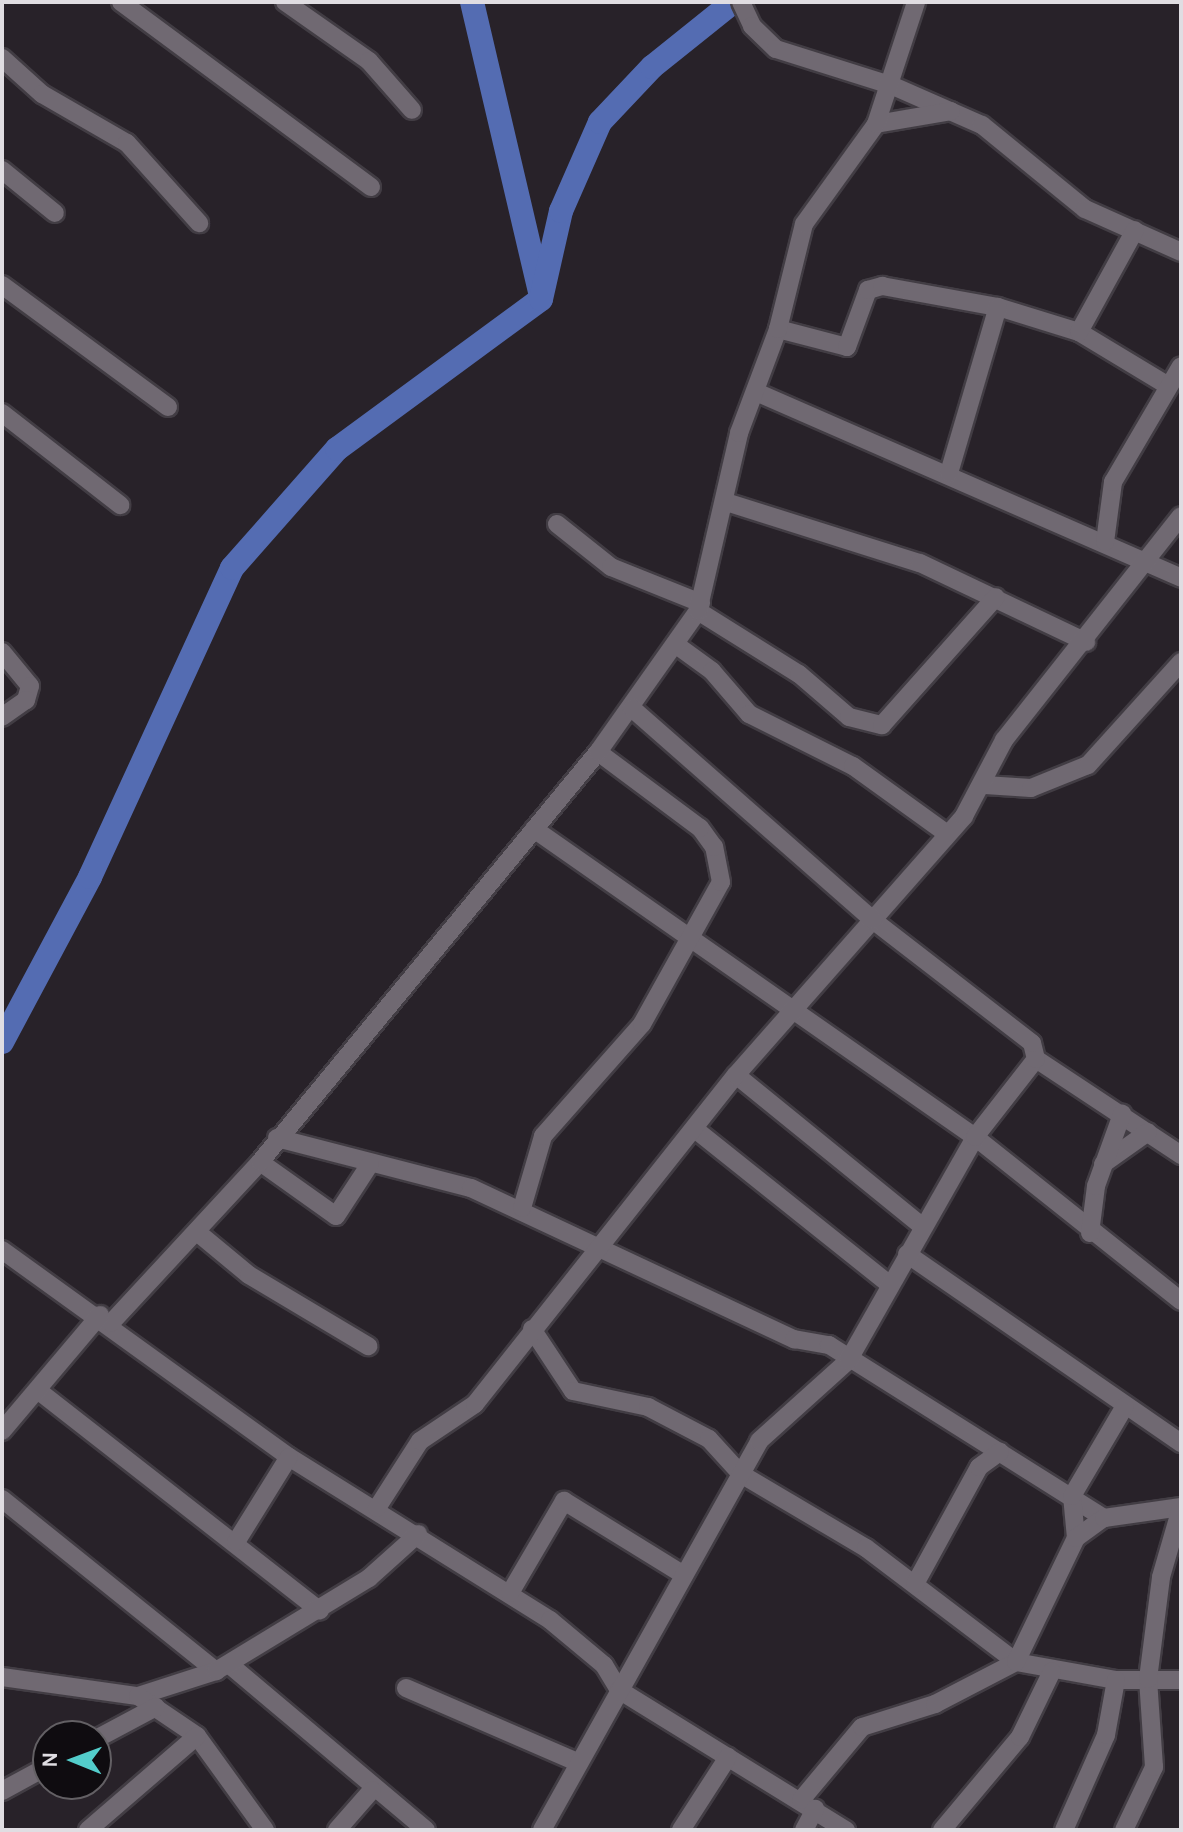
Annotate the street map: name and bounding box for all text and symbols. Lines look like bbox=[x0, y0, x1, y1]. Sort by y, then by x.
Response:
north arrow bbox=[32, 1720, 112, 1800]
text: N bbox=[37, 1751, 63, 1768]

